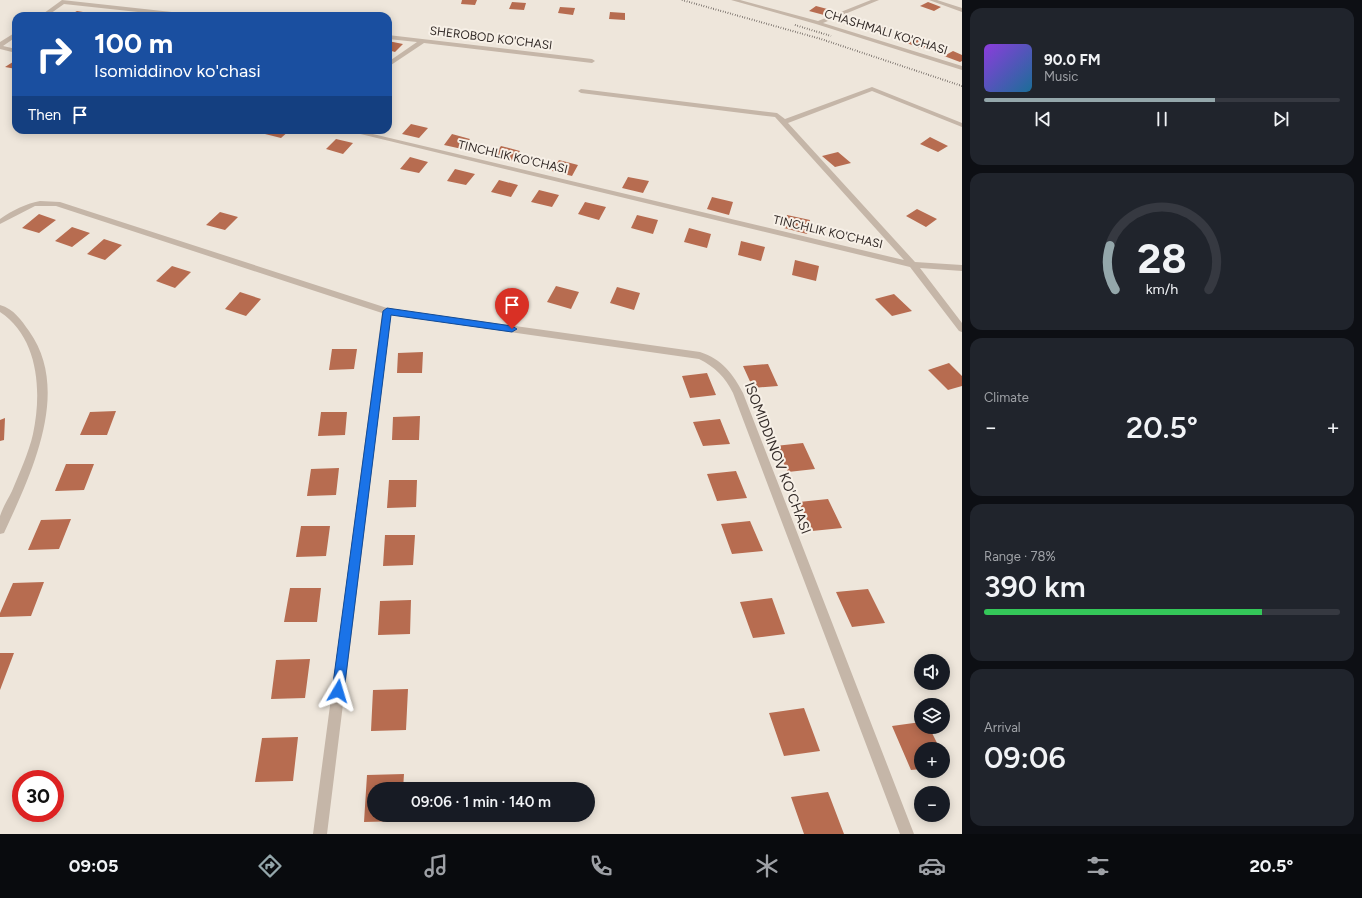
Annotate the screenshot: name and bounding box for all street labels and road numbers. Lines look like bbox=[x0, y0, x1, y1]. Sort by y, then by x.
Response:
street label: CHASHMALI KO'CHASI bbox=[823, 7, 949, 57]
street label: SHEROBOD KO'CHASI bbox=[429, 24, 553, 52]
street label: TINCHLIK KO'CHASI bbox=[457, 138, 569, 176]
street label: TINCHLIK KO'CHASI bbox=[772, 213, 884, 251]
street label: ISOMIDDINOV KO'CHASI bbox=[741, 380, 814, 537]

